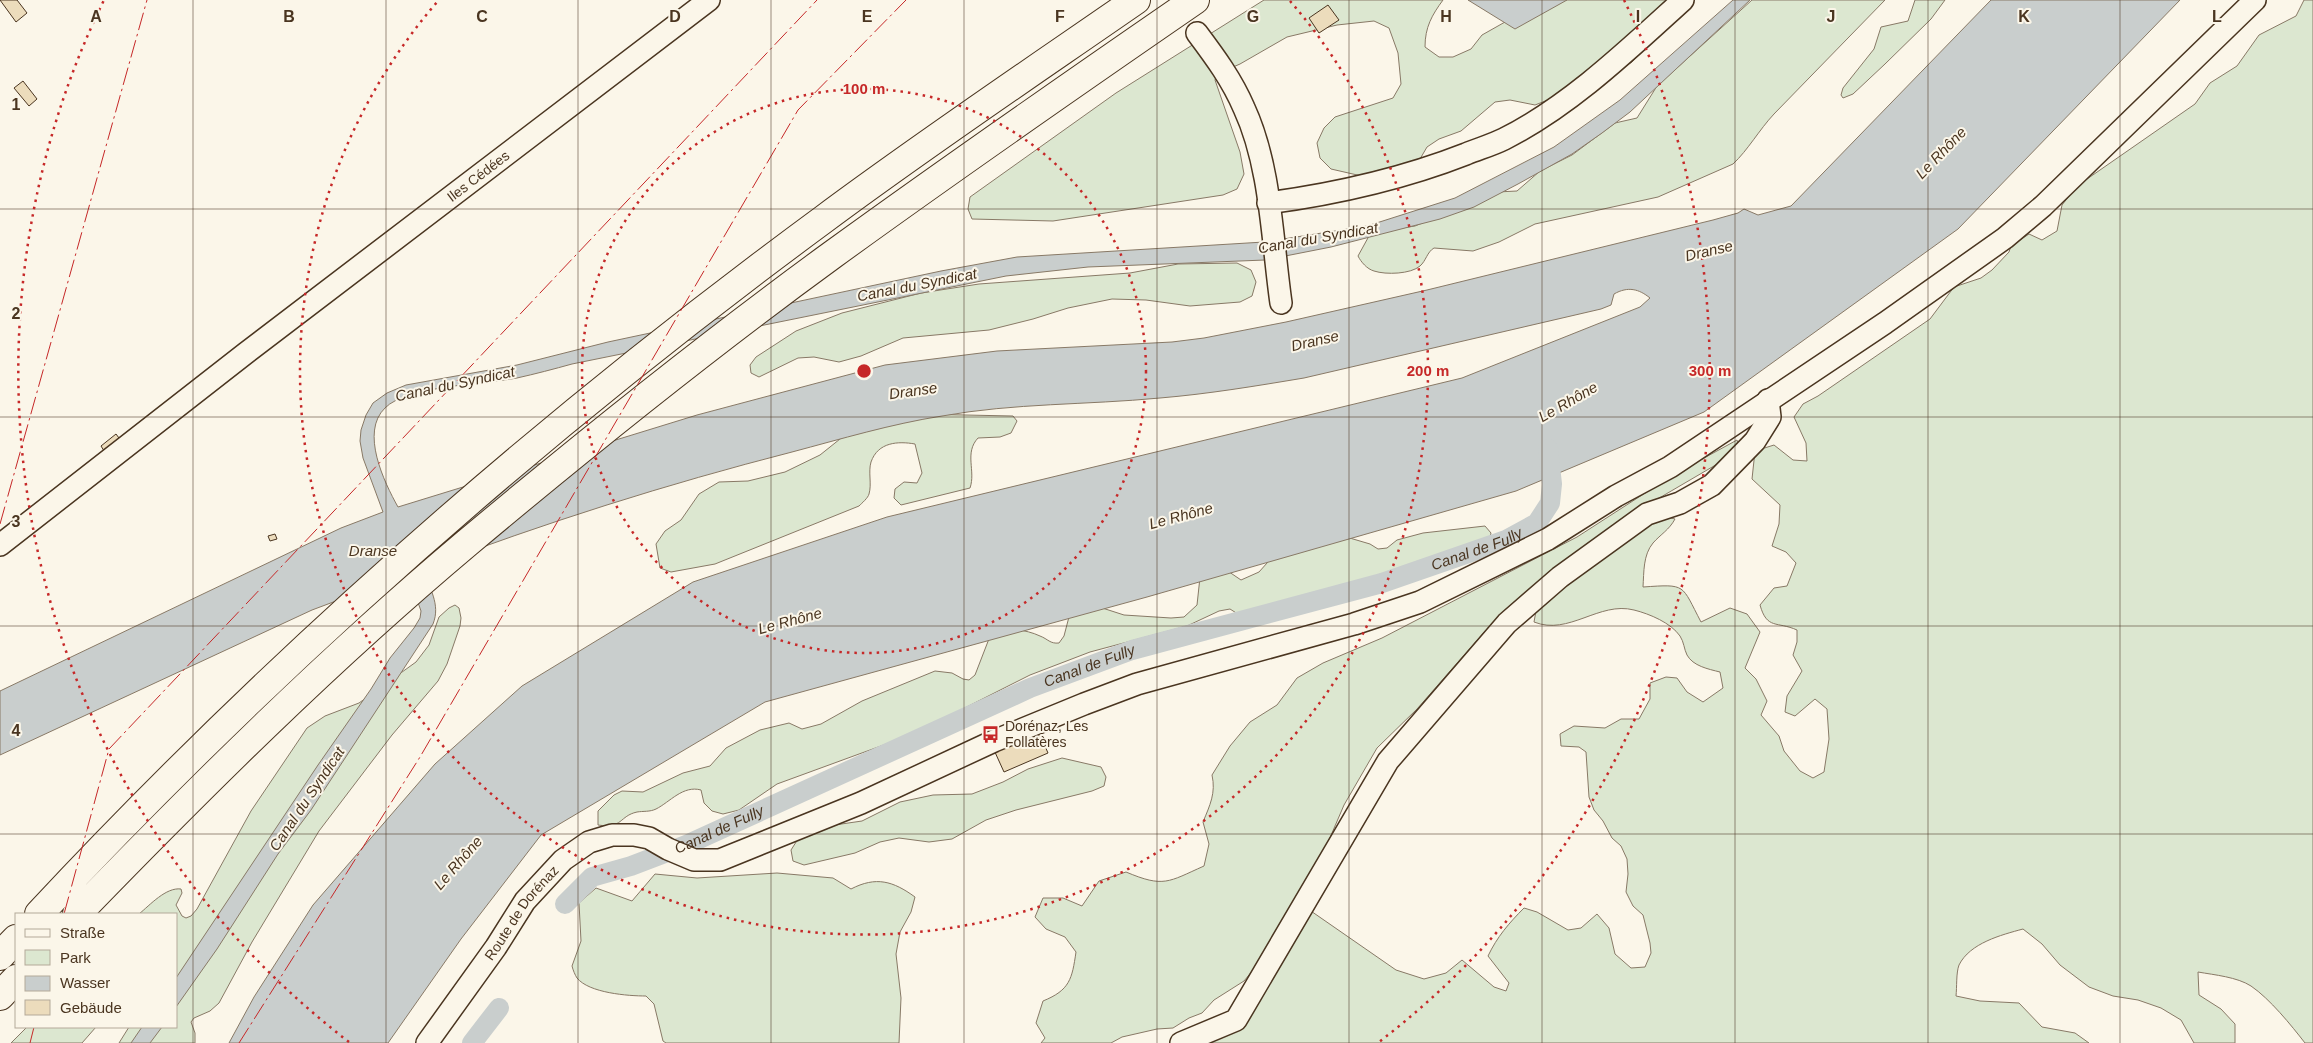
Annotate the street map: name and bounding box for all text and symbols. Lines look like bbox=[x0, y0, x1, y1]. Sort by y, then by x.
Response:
text: A bbox=[90, 8, 102, 25]
text: B bbox=[283, 8, 295, 25]
text: C bbox=[476, 8, 488, 25]
text: D bbox=[669, 8, 681, 25]
text: E bbox=[862, 8, 873, 25]
text: F bbox=[1055, 8, 1065, 25]
text: G bbox=[1247, 8, 1259, 25]
text: H bbox=[1440, 8, 1452, 25]
text: I bbox=[1636, 8, 1640, 25]
text: J bbox=[1827, 8, 1835, 25]
text: K bbox=[2018, 8, 2030, 25]
text: L bbox=[2212, 8, 2222, 25]
text: 100 m bbox=[843, 80, 885, 97]
text: 1 bbox=[12, 96, 21, 113]
water label: Le Rhône bbox=[1912, 123, 1969, 182]
street label: Iles Cédées bbox=[444, 147, 512, 205]
water label: Canal du Syndicat bbox=[1256, 218, 1380, 256]
water label: Dranse bbox=[1683, 237, 1734, 264]
water label: Canal du Syndicat bbox=[856, 264, 979, 304]
text: 2 bbox=[12, 305, 21, 322]
water label: Dranse bbox=[1289, 327, 1340, 354]
water label: Canal du Syndicat bbox=[394, 362, 517, 404]
centre of rings bbox=[855, 362, 873, 380]
text: 200 m bbox=[1407, 362, 1449, 379]
text: 300 m bbox=[1689, 362, 1731, 379]
water label: Le Rhône bbox=[1535, 378, 1600, 425]
water label: Dranse bbox=[888, 379, 938, 402]
water label: Le Rhône bbox=[1147, 499, 1214, 532]
text: 3 bbox=[12, 513, 21, 530]
water label: Canal de Fully bbox=[1429, 523, 1526, 573]
water label: Dranse bbox=[349, 542, 397, 559]
water label: Le Rhône bbox=[756, 604, 823, 637]
water label: Canal de Fully bbox=[1041, 640, 1138, 690]
place label: Dorénaz, Les Follatères bbox=[1005, 718, 1088, 750]
text: 4 bbox=[12, 722, 21, 739]
bus stop icon: Dorénaz, Les Follatères bbox=[981, 724, 1001, 744]
water label: Canal du Syndicat bbox=[265, 743, 348, 854]
water label: Canal de Fully bbox=[672, 801, 767, 857]
water label: Le Rhône bbox=[430, 833, 485, 893]
street label: Route de Dorénaz bbox=[481, 862, 562, 963]
legend bbox=[15, 913, 178, 1028]
text: Straße bbox=[60, 924, 105, 941]
text: Park bbox=[60, 949, 91, 966]
text: Wasser bbox=[60, 974, 110, 991]
text: Gebäude bbox=[60, 999, 122, 1016]

